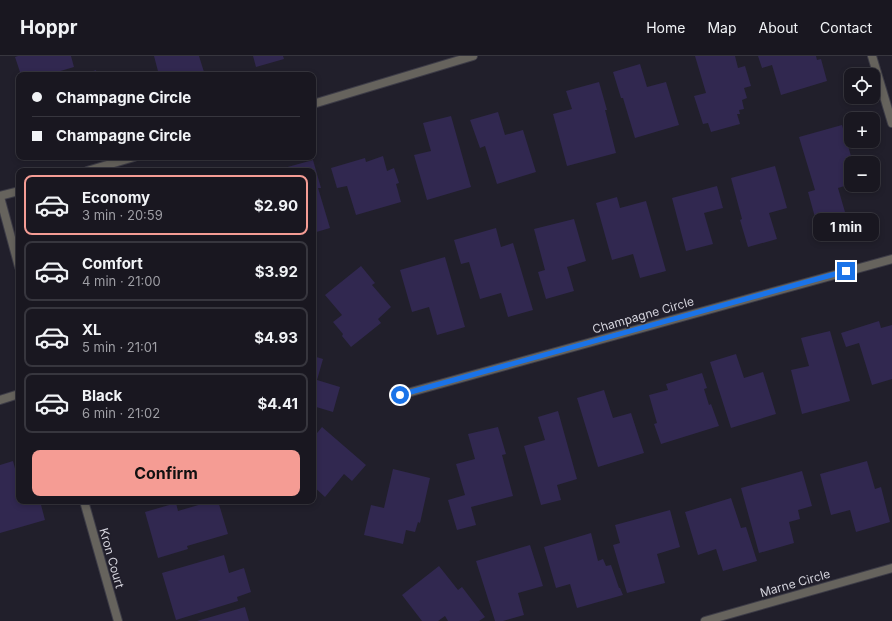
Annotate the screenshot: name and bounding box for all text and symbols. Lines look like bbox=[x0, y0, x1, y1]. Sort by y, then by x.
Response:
text: Hoppr bbox=[20, 16, 78, 39]
text: Home bbox=[646, 19, 685, 36]
text: Map bbox=[707, 19, 737, 36]
text: About bbox=[759, 19, 798, 36]
text: Contact bbox=[820, 19, 872, 36]
map controls bbox=[844, 68, 880, 192]
button: locate bbox=[844, 68, 880, 104]
text: Champagne Circle bbox=[56, 88, 191, 107]
button: + bbox=[844, 112, 880, 148]
text: Champagne Circle bbox=[56, 126, 191, 145]
button: − bbox=[844, 156, 880, 192]
icon: car bbox=[34, 187, 70, 223]
text: Economy bbox=[82, 188, 150, 207]
text: $2.90 bbox=[254, 196, 298, 215]
text: 3 min · 20:59 bbox=[82, 207, 163, 223]
callout: 1 min bbox=[813, 213, 879, 241]
text: 1 min bbox=[830, 219, 862, 235]
icon: car bbox=[34, 253, 70, 289]
text: Comfort bbox=[82, 254, 143, 273]
text: $3.92 bbox=[255, 262, 298, 281]
route end bbox=[837, 262, 855, 280]
text: 4 min · 21:00 bbox=[82, 273, 161, 289]
street label: Champagne Circle bbox=[591, 293, 695, 337]
icon: car bbox=[34, 319, 70, 355]
text: XL bbox=[82, 320, 102, 339]
text: $4.93 bbox=[254, 328, 298, 347]
text: 5 min · 21:01 bbox=[82, 339, 157, 355]
icon: car bbox=[34, 385, 70, 421]
text: Black bbox=[82, 386, 122, 405]
route start bbox=[391, 386, 409, 404]
text: $4.41 bbox=[257, 394, 298, 413]
text: 6 min · 21:02 bbox=[82, 405, 160, 421]
button: Confirm bbox=[32, 450, 300, 496]
street label: Kron Court bbox=[96, 526, 128, 590]
street label: Marne Circle bbox=[758, 566, 832, 600]

